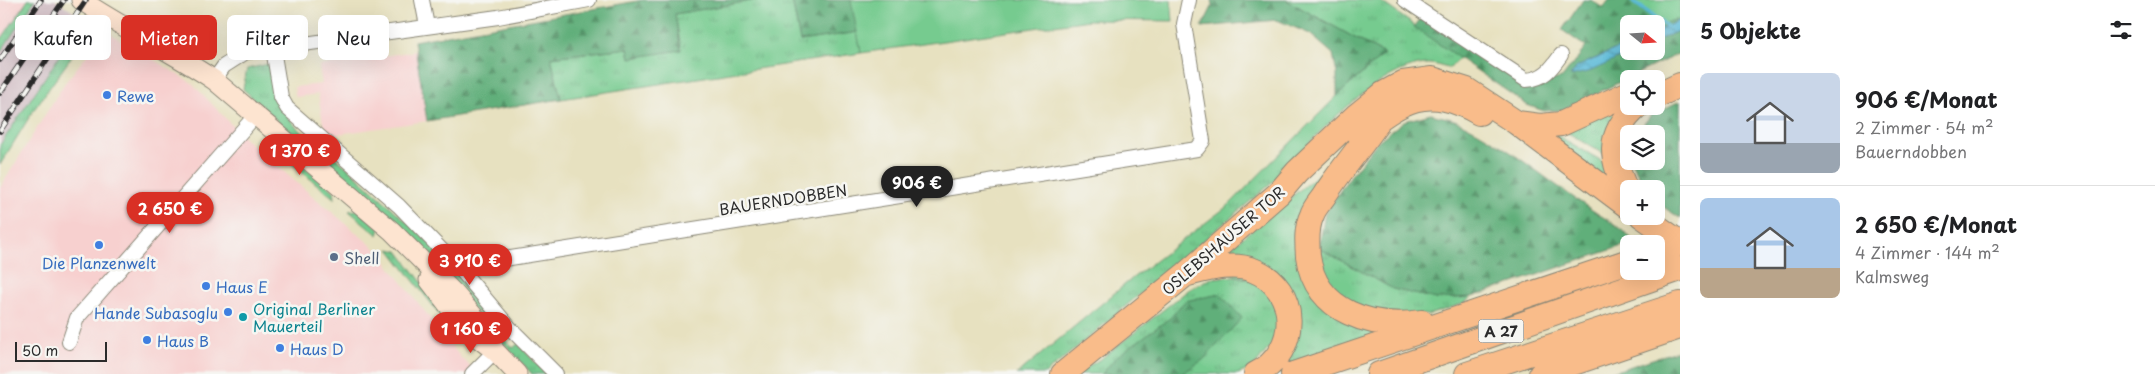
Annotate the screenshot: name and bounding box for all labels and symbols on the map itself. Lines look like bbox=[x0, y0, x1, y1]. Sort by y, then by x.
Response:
north arrow bbox=[1620, 15, 1665, 60]
place label: Rewe bbox=[117, 84, 154, 107]
marker: Rewe bbox=[101, 89, 113, 101]
pin: 1 370 € bbox=[254, 134, 346, 176]
pin: 906 € bbox=[882, 166, 952, 208]
street label: BAUERNDOBBEN bbox=[717, 178, 849, 220]
street label: OSLEBSHAUSER TOR bbox=[1156, 180, 1290, 300]
pin: 2 650 € bbox=[124, 192, 216, 234]
marker: Die Planzenwelt bbox=[93, 239, 105, 251]
pin: 3 910 € bbox=[424, 244, 516, 286]
place label: Shell bbox=[344, 246, 379, 269]
place label: Die Planzenwelt bbox=[42, 251, 156, 274]
marker: Shell bbox=[328, 251, 340, 263]
place label: Haus E bbox=[216, 275, 268, 298]
marker: Haus E bbox=[200, 280, 212, 292]
place label: Original Berliner Mauerteil bbox=[253, 297, 375, 337]
place label: Hande Subasoglu bbox=[94, 301, 218, 324]
marker: Hande Subasoglu bbox=[222, 306, 234, 318]
marker: Original Berliner Mauerteil bbox=[237, 311, 249, 323]
pin: 1 160 € bbox=[425, 312, 517, 354]
road number: A 27 bbox=[1478, 320, 1524, 342]
place label: Haus B bbox=[157, 329, 209, 352]
marker: Haus B bbox=[141, 334, 153, 346]
place label: Haus D bbox=[290, 337, 344, 360]
scale bar bbox=[15, 339, 108, 362]
marker: Haus D bbox=[274, 342, 286, 354]

